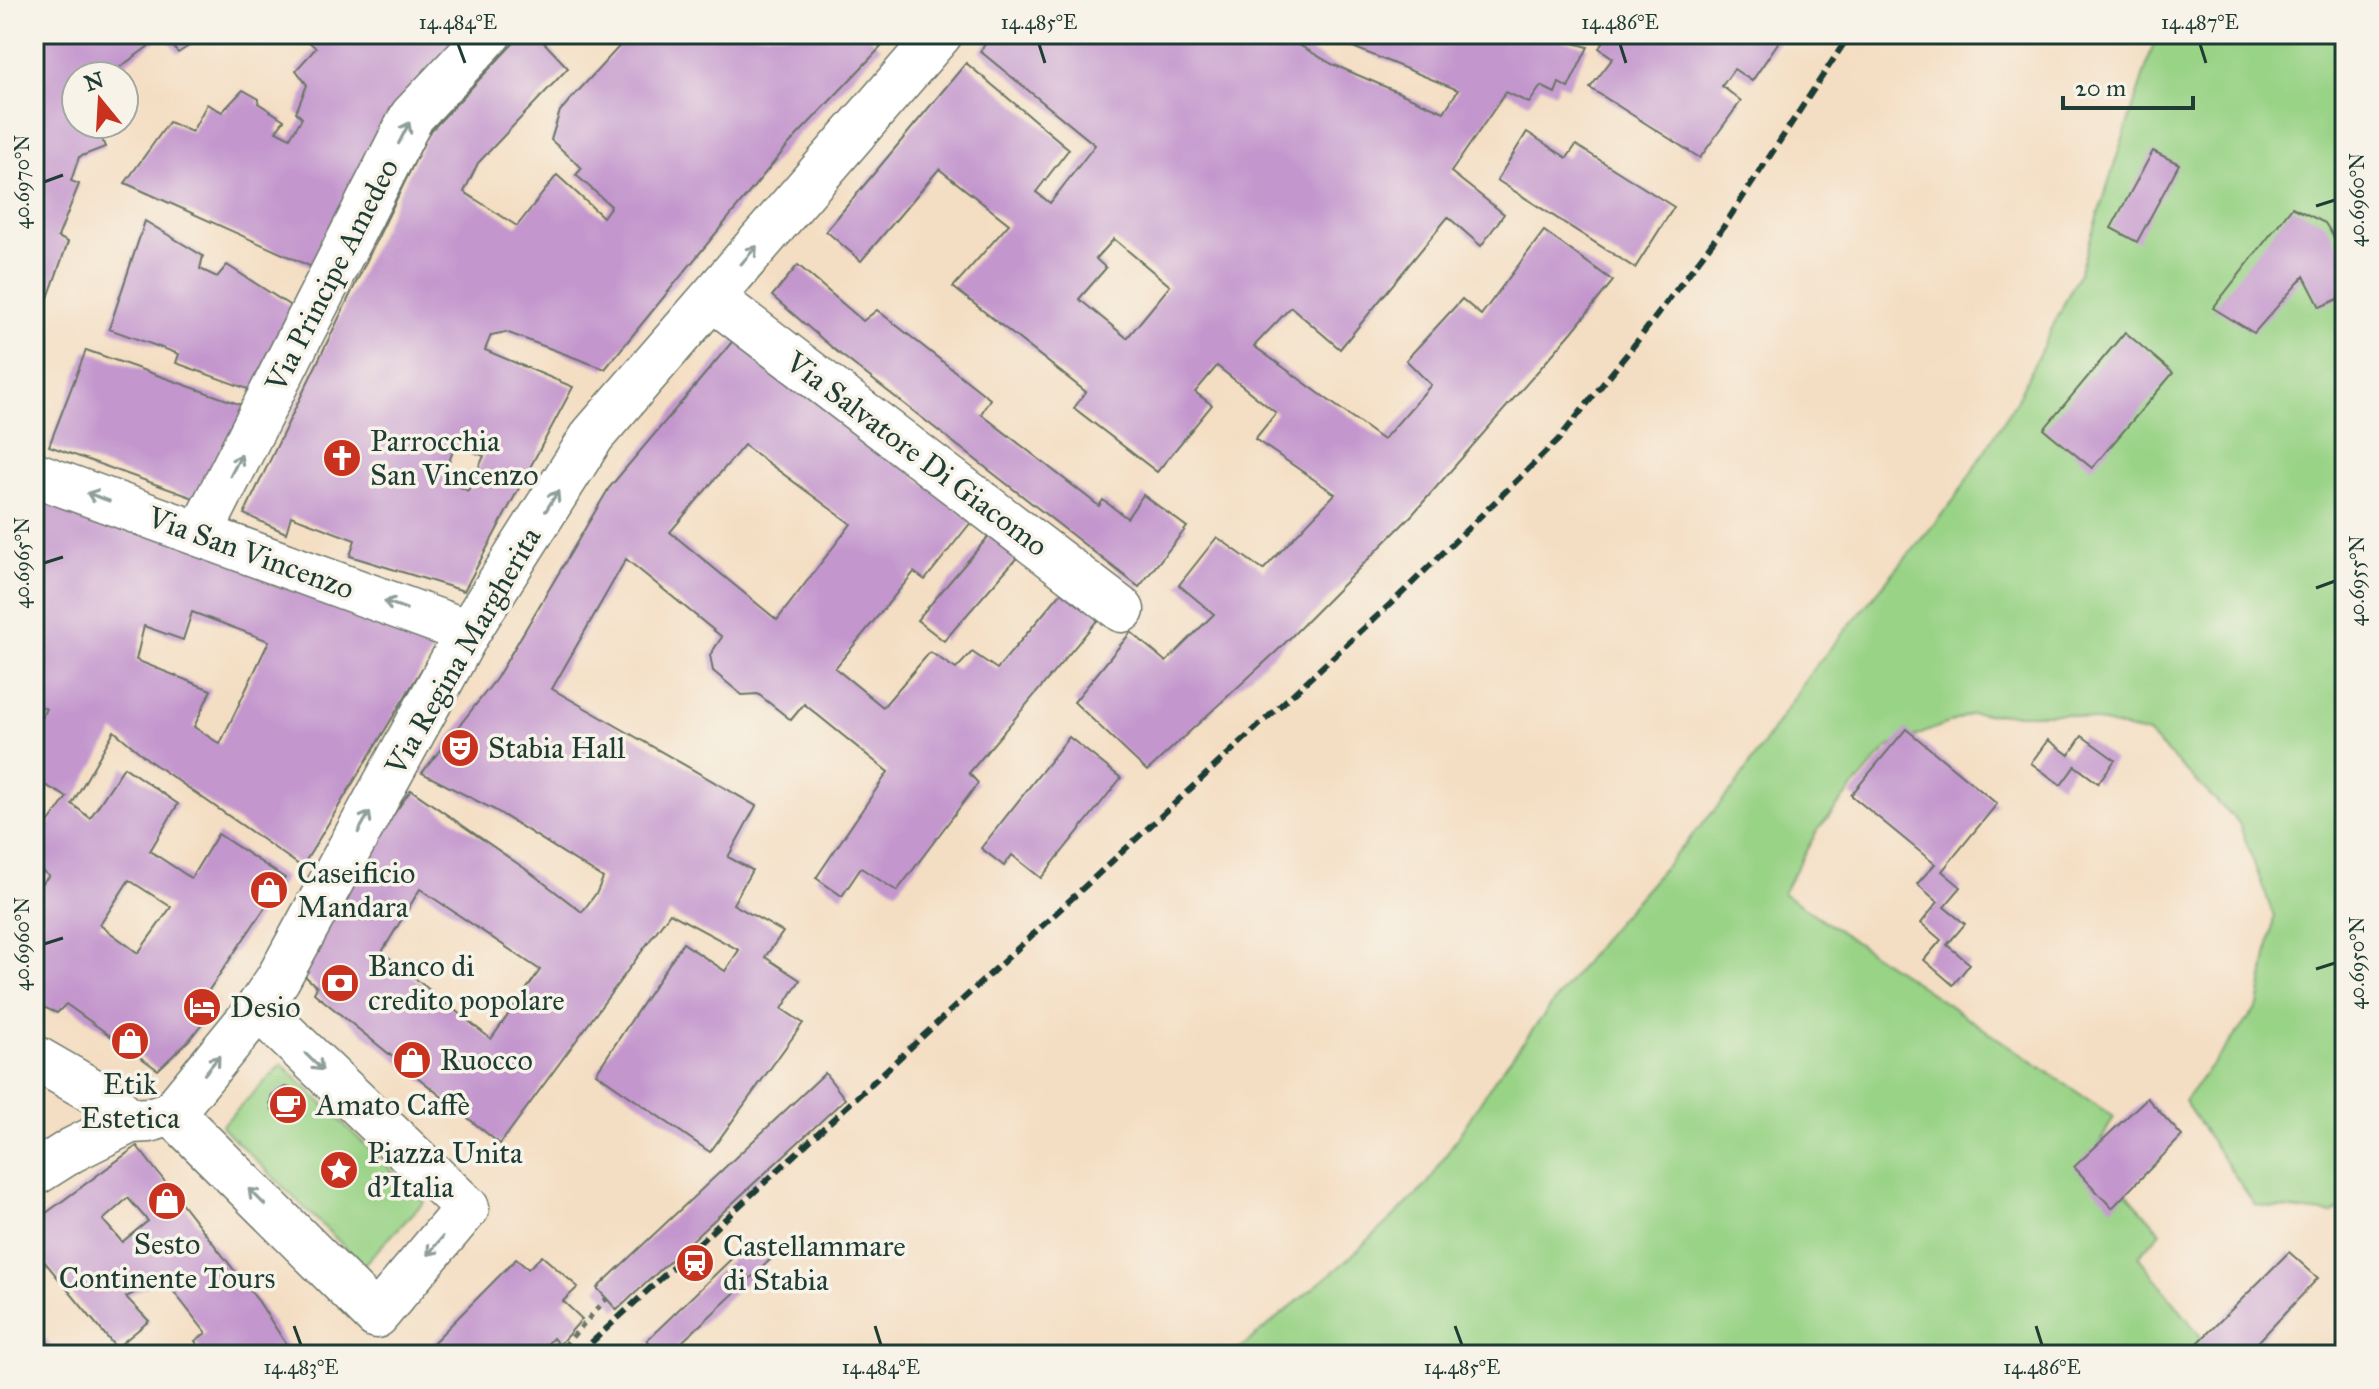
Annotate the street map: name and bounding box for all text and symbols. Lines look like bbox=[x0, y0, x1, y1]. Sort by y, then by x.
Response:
text: 14.484°E bbox=[419, 10, 497, 34]
text: 14.485°E bbox=[1001, 10, 1077, 34]
text: 14.486°E bbox=[1581, 10, 1659, 34]
text: 14.487°E bbox=[2161, 10, 2239, 34]
north arrow bbox=[60, 60, 140, 140]
scale bar bbox=[2063, 60, 2193, 110]
text: N bbox=[81, 66, 107, 97]
text: 20 m bbox=[2075, 73, 2126, 103]
one-way arrow bbox=[396, 121, 412, 145]
text: 40.6970°N bbox=[10, 135, 34, 229]
street label: Via Principe Amedeo bbox=[257, 153, 406, 398]
text: 40.6960°N bbox=[2345, 153, 2369, 247]
one-way arrow bbox=[740, 245, 758, 266]
street label: Via Salvatore Di Giacomo bbox=[778, 343, 1055, 564]
place label: Parrocchia San Vincenzo bbox=[370, 423, 539, 493]
church icon: Parrocchia San Vincenzo bbox=[321, 437, 363, 479]
one-way arrow bbox=[228, 453, 244, 477]
one-way arrow bbox=[86, 489, 111, 503]
one-way arrow bbox=[544, 490, 560, 513]
street label: Via San Vincenzo bbox=[142, 499, 359, 607]
text: 40.6965°N bbox=[10, 517, 34, 609]
street label: Via Regina Margherita bbox=[377, 521, 549, 782]
text: 40.6955°N bbox=[2345, 536, 2369, 626]
one-way arrow bbox=[383, 597, 408, 611]
theatre icon: Stabia Hall bbox=[439, 727, 481, 769]
place label: Stabia Hall bbox=[488, 730, 626, 766]
one-way arrow bbox=[357, 811, 373, 834]
place label: Caseificio Mandara bbox=[297, 855, 415, 925]
shop icon: Caseificio Mandara bbox=[248, 869, 290, 911]
text: 40.6960°N bbox=[10, 897, 34, 991]
text: 40.6950°N bbox=[2345, 916, 2369, 1010]
place label: Banco di credito popolare bbox=[368, 948, 565, 1018]
bank icon: Banco di credito popolare bbox=[319, 962, 361, 1004]
hotel icon: Desio bbox=[181, 986, 223, 1028]
place label: Desio bbox=[230, 989, 301, 1025]
shop icon: Etik Estetica bbox=[109, 1020, 151, 1062]
shop icon: Ruocco bbox=[391, 1039, 433, 1081]
place label: Ruocco bbox=[440, 1042, 533, 1078]
one-way arrow bbox=[304, 1053, 324, 1072]
one-way arrow bbox=[203, 1055, 221, 1076]
place label: Etik Estetica bbox=[80, 1066, 180, 1136]
cafe icon: Amato Caffè bbox=[267, 1084, 309, 1126]
place label: Amato Caffè bbox=[314, 1087, 470, 1123]
place label: Piazza Unita d'Italia bbox=[367, 1135, 523, 1205]
place icon: Piazza Unita d'Italia bbox=[318, 1149, 360, 1191]
shop icon: Sesto Continente Tours bbox=[146, 1180, 188, 1222]
one-way arrow bbox=[248, 1188, 267, 1207]
place label: Sesto Continente Tours bbox=[59, 1226, 275, 1296]
place label: Castellammare di Stabia bbox=[723, 1228, 906, 1298]
one-way arrow bbox=[426, 1235, 444, 1255]
station icon: Castellammare di Stabia bbox=[674, 1242, 716, 1284]
text: 14.483°E bbox=[263, 1355, 339, 1379]
text: 14.484°E bbox=[842, 1355, 920, 1379]
text: 14.485°E bbox=[1424, 1355, 1500, 1379]
text: 14.486°E bbox=[2003, 1355, 2081, 1379]

